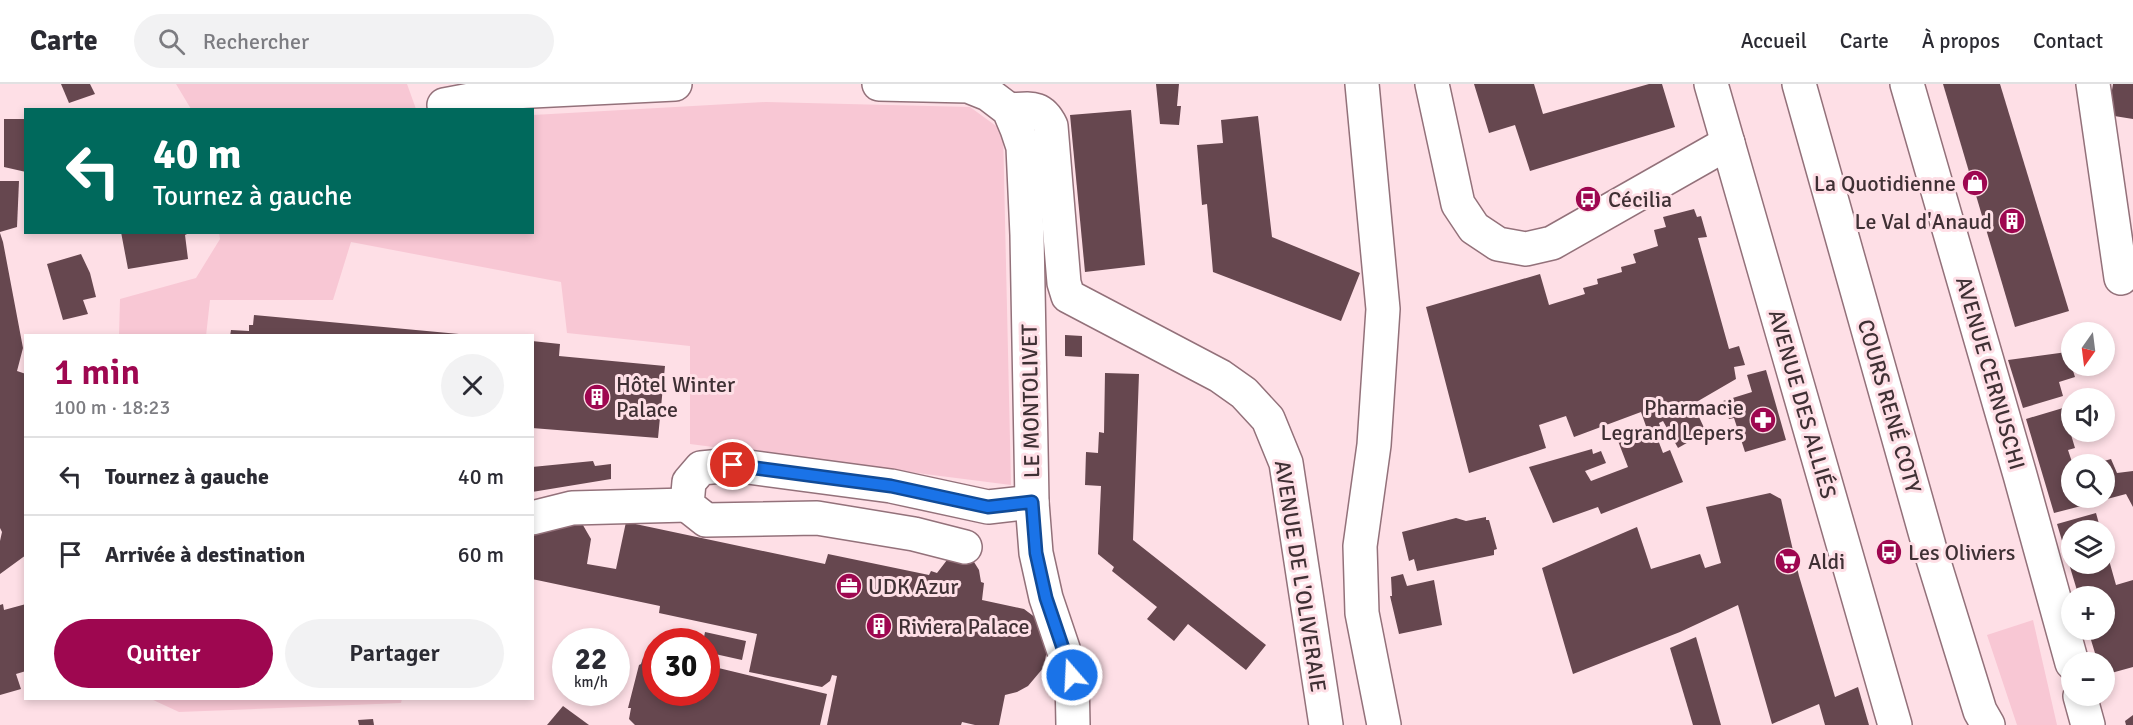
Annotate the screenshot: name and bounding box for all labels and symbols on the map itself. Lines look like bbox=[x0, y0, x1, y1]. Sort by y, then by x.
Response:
shop icon: La Quotidienne bbox=[1960, 168, 1990, 198]
place label: La Quotidienne bbox=[1814, 170, 1956, 197]
bus stop icon: Cécilia bbox=[1573, 184, 1603, 214]
place label: Cécilia bbox=[1608, 186, 1672, 213]
building icon: Le Val d'Anaud bbox=[1997, 206, 2027, 236]
place label: Le Val d'Anaud bbox=[1855, 208, 1992, 235]
street label: AVENUE CERNUSCHI bbox=[1950, 273, 2031, 473]
street label: AVENUE DES ALLIÉS bbox=[1763, 307, 1842, 502]
street label: COURS RENÉ COTY bbox=[1852, 316, 1927, 496]
north arrow bbox=[2061, 322, 2115, 376]
street label: LE MONTOLIVET bbox=[1016, 324, 1045, 478]
place label: Hôtel Winter Palace bbox=[616, 371, 735, 423]
building icon: Hôtel Winter Palace bbox=[582, 382, 612, 412]
place label: Pharmacie Legrand Lepers bbox=[1601, 394, 1744, 446]
pharmacy icon: Pharmacie Legrand Lepers bbox=[1748, 405, 1778, 435]
pin bbox=[707, 439, 758, 490]
street label: AVENUE DE L'OLIVERAIE bbox=[1269, 458, 1332, 694]
bus stop icon: Les Oliviers bbox=[1874, 537, 1904, 567]
place label: Les Oliviers bbox=[1908, 539, 2015, 566]
supermarket icon: Aldi bbox=[1773, 546, 1803, 576]
place label: Aldi bbox=[1808, 548, 1845, 575]
office icon: UDK Azur bbox=[834, 571, 864, 601]
place label: UDK Azur bbox=[868, 573, 958, 600]
building icon: Riviera Palace bbox=[864, 611, 894, 641]
place label: Riviera Palace bbox=[898, 613, 1030, 640]
speed limit sign: 30 bbox=[642, 628, 720, 706]
position arrow bbox=[1040, 643, 1104, 707]

